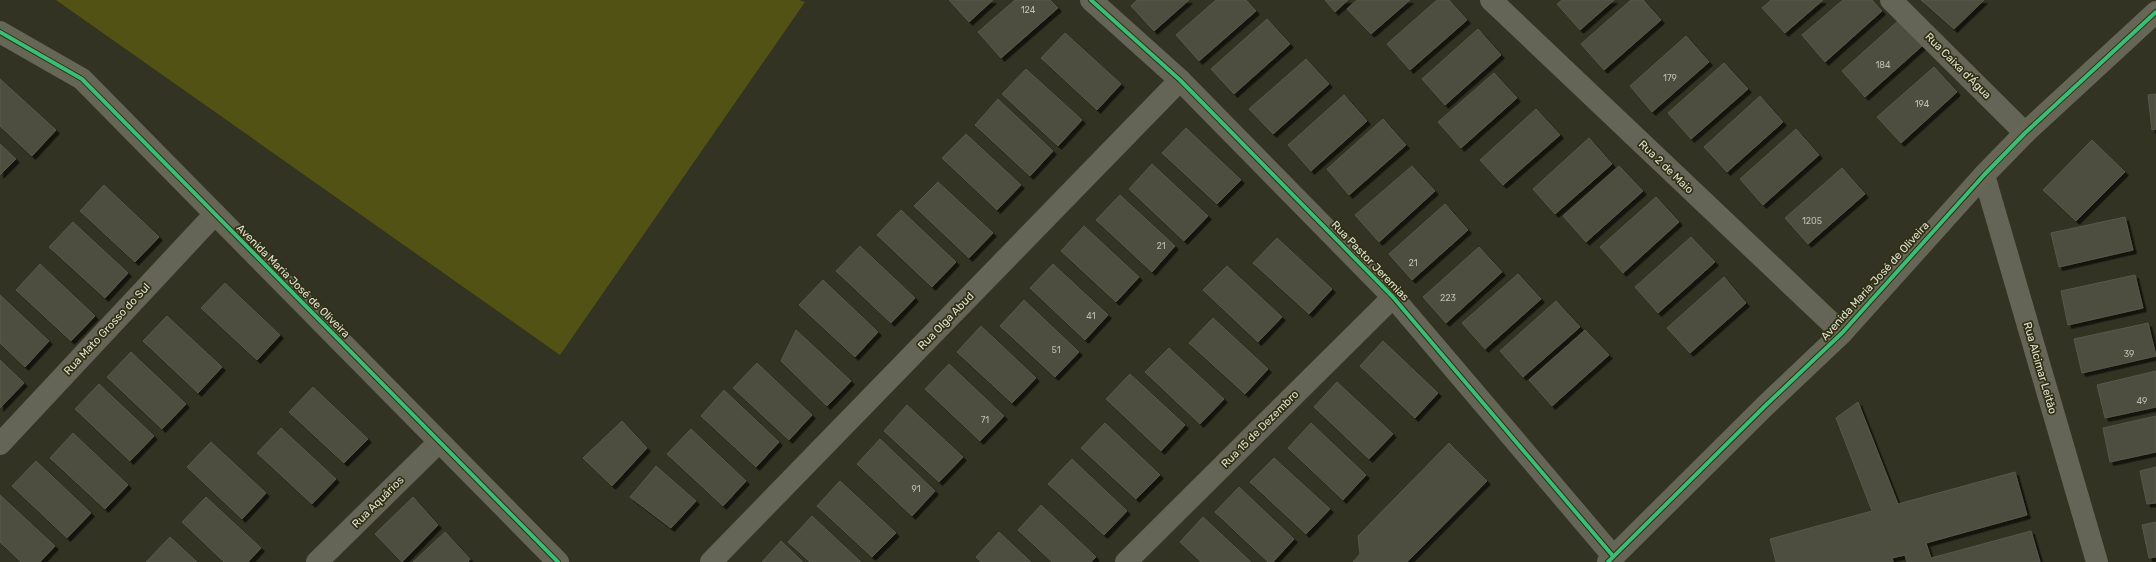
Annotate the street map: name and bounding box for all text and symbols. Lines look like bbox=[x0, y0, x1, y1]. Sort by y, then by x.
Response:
house number: 124 bbox=[1021, 5, 1036, 15]
street label: Rua Caixa d'Água bbox=[1922, 30, 1994, 102]
house number: 184 bbox=[1875, 60, 1891, 70]
house number: 179 bbox=[1663, 73, 1677, 83]
house number: 194 bbox=[1915, 99, 1930, 109]
street label: Rua 2 de Maio bbox=[1636, 138, 1696, 196]
house number: 1205 bbox=[1802, 216, 1822, 226]
street label: Rua Pastor Jeremias bbox=[1329, 218, 1412, 304]
street label: Avenida Maria José de Oliveira bbox=[1818, 219, 1932, 343]
street label: Avenida Maria José de Oliveira bbox=[234, 222, 352, 340]
house number: 21 bbox=[1156, 241, 1166, 251]
house number: 21 bbox=[1408, 258, 1418, 268]
street label: Rua Mato Grosso do Sul bbox=[61, 281, 153, 377]
street label: Rua Olga Abud bbox=[915, 290, 977, 352]
house number: 223 bbox=[1440, 293, 1456, 303]
house number: 41 bbox=[1086, 311, 1096, 321]
street label: Rua Alcimar Leitão bbox=[2021, 320, 2059, 416]
house number: 51 bbox=[1051, 345, 1061, 355]
house number: 39 bbox=[2124, 349, 2134, 359]
street label: Rua 15 de Dezembro bbox=[1219, 388, 1301, 470]
house number: 49 bbox=[2137, 396, 2147, 406]
house number: 71 bbox=[981, 415, 989, 425]
street label: Rua Aquários bbox=[349, 473, 407, 531]
house number: 91 bbox=[911, 484, 921, 494]

